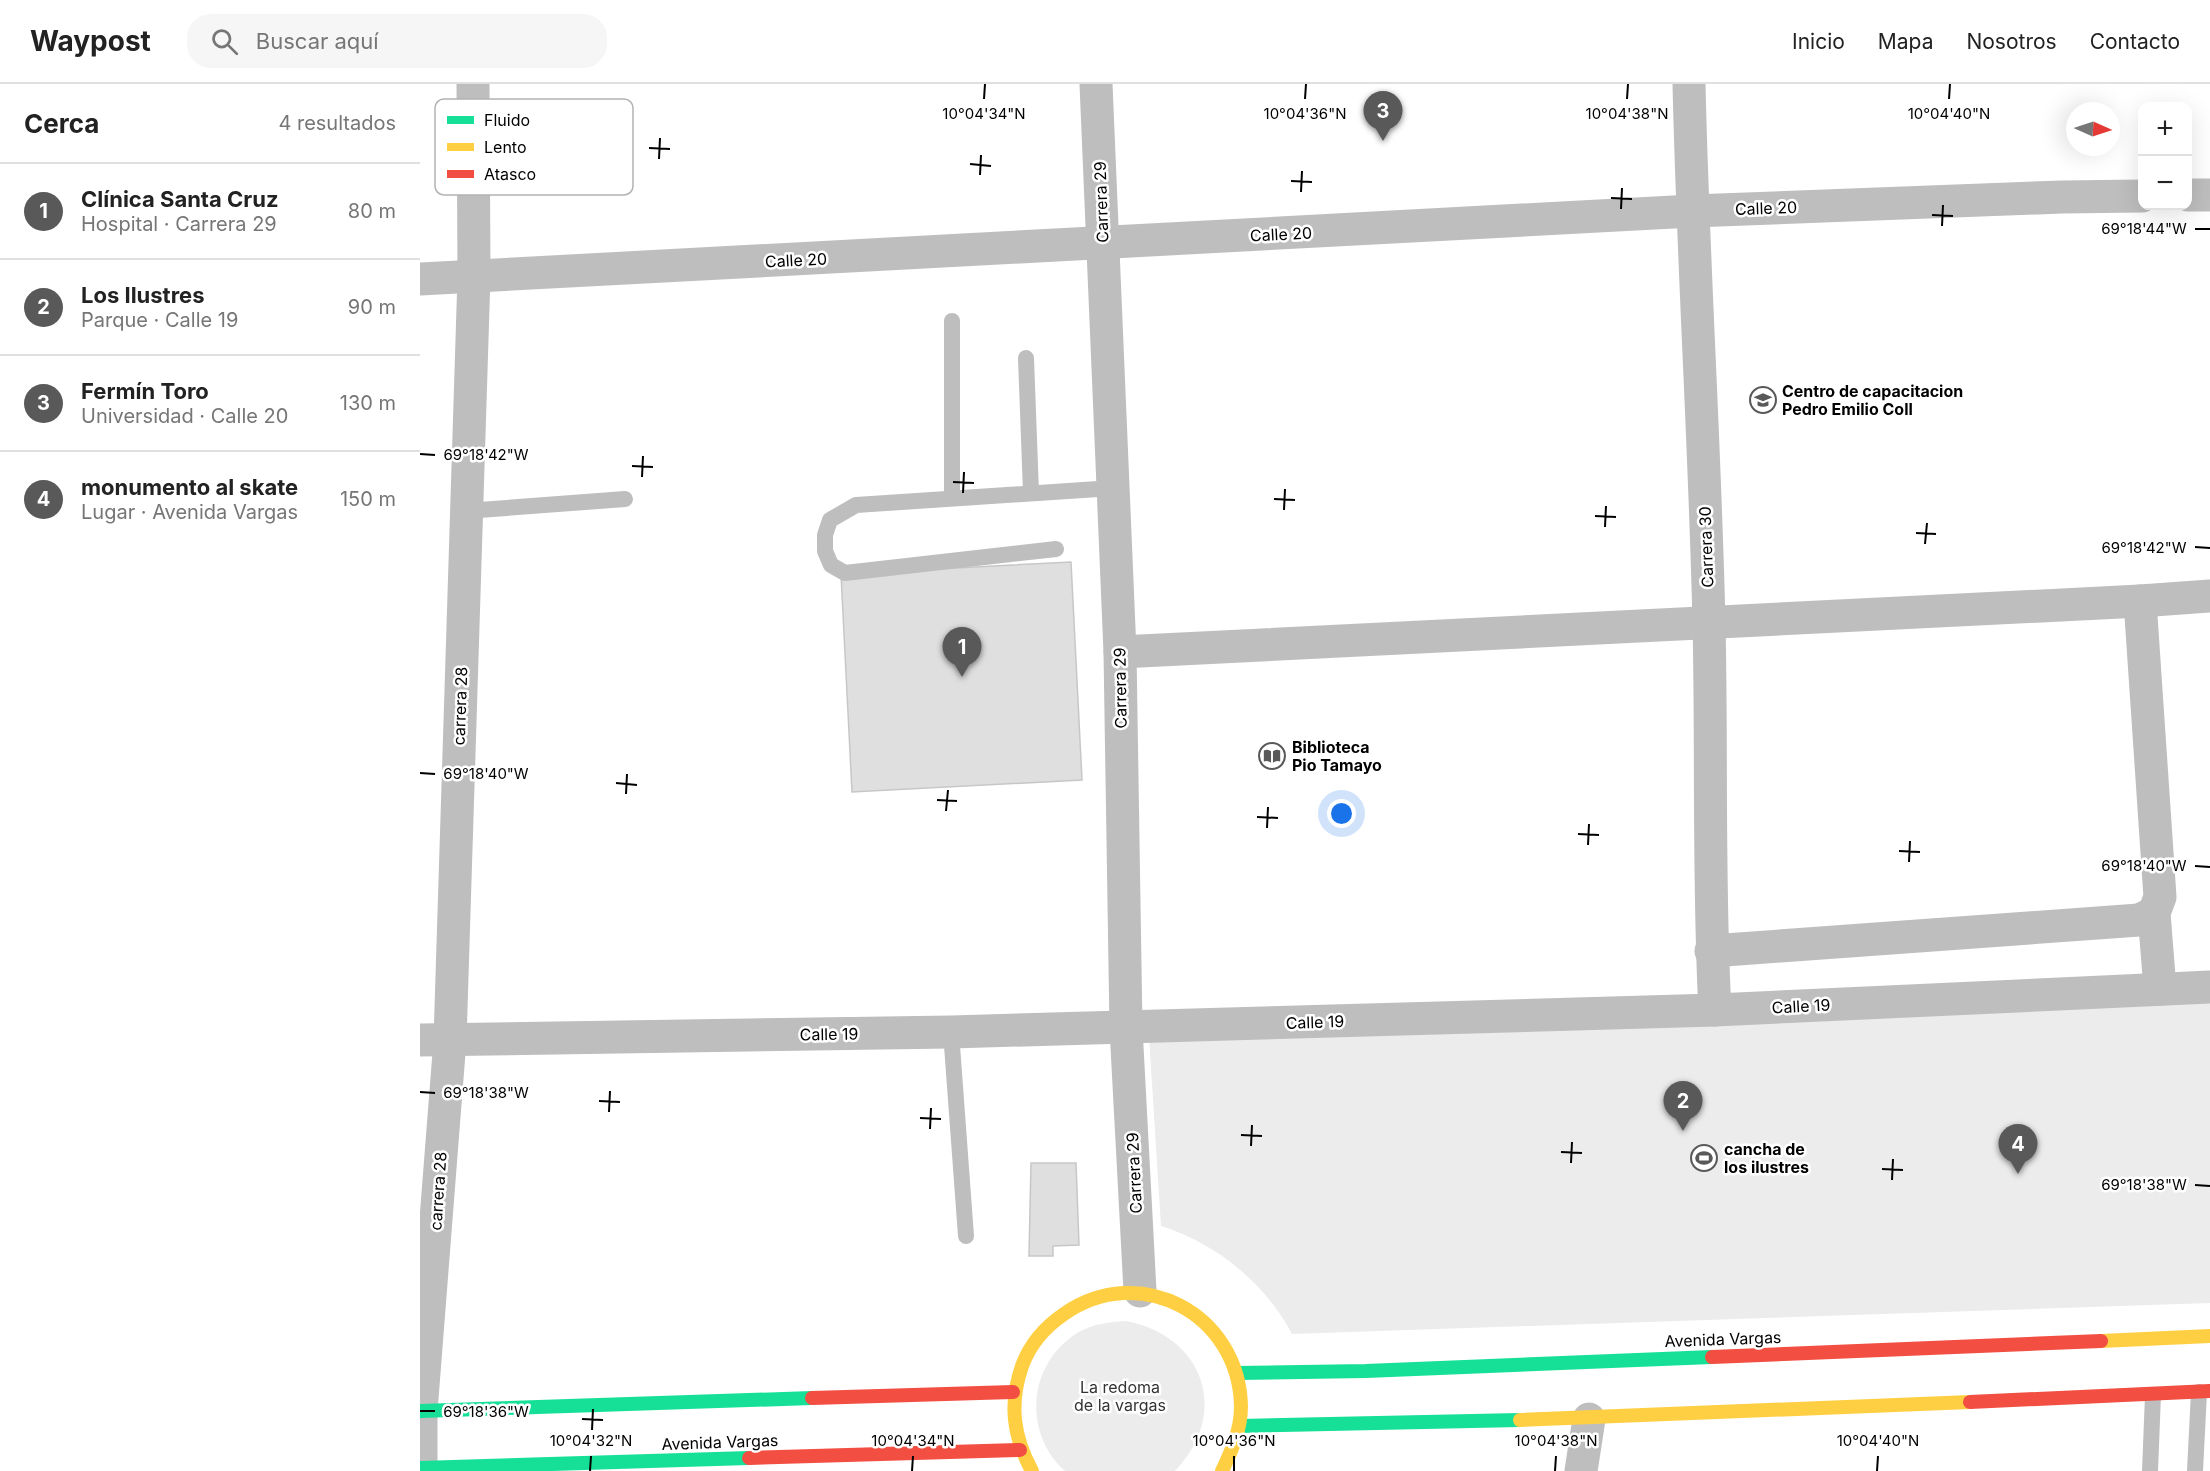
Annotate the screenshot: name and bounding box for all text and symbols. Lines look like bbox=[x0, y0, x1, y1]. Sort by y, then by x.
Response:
search box bbox=[187, 14, 607, 68]
text: Waypost bbox=[30, 24, 151, 58]
icon: search bbox=[208, 25, 241, 58]
text: Buscar aquí bbox=[256, 28, 379, 54]
text: Inicio bbox=[1792, 29, 1845, 54]
text: Mapa bbox=[1878, 29, 1933, 54]
text: Nosotros bbox=[1966, 29, 2057, 54]
text: Contacto bbox=[2090, 29, 2180, 54]
pin: 3 bbox=[1364, 92, 1402, 141]
legend bbox=[435, 99, 633, 195]
north arrow bbox=[2066, 102, 2120, 156]
map controls bbox=[2138, 102, 2192, 210]
button: + bbox=[2138, 102, 2192, 156]
text: 10°04'34"N bbox=[942, 104, 1026, 123]
text: 10°04'36"N bbox=[1264, 104, 1346, 123]
text: 10°04'38"N bbox=[1586, 104, 1668, 123]
text: 10°04'40"N bbox=[1908, 104, 1990, 123]
text: Cerca bbox=[24, 108, 99, 139]
text: Fluido bbox=[484, 110, 530, 130]
text: 4 resultados bbox=[278, 111, 396, 135]
text: Lento bbox=[484, 137, 527, 157]
button: − bbox=[2138, 156, 2192, 210]
street label: Carrera 29 bbox=[1090, 161, 1112, 243]
text: Atasco bbox=[484, 164, 536, 184]
text: Clínica Santa Cruz bbox=[81, 186, 279, 212]
street label: Calle 20 bbox=[1735, 197, 1797, 219]
text: 1 bbox=[39, 199, 48, 223]
text: 80 m bbox=[348, 199, 396, 223]
text: Hospital · Carrera 29 bbox=[81, 212, 277, 236]
text: 69°18'44"W bbox=[2101, 219, 2187, 238]
street label: Calle 20 bbox=[1249, 222, 1313, 246]
street label: Calle 20 bbox=[764, 248, 828, 272]
text: Los Ilustres bbox=[81, 282, 205, 308]
text: 2 bbox=[37, 295, 50, 319]
text: 90 m bbox=[348, 295, 396, 319]
text: Parque · Calle 19 bbox=[81, 308, 238, 332]
text: Fermín Toro bbox=[81, 378, 209, 404]
place label: Centro de capacitacion Pedro Emilio Coll bbox=[1782, 381, 1963, 419]
school or university icon: Centro de capacitacion Pedro Emilio Coll bbox=[1748, 385, 1778, 415]
text: 3 bbox=[37, 391, 50, 415]
text: 130 m bbox=[340, 391, 396, 415]
text: Universidad · Calle 20 bbox=[81, 404, 288, 428]
text: 69°18'42"W bbox=[444, 445, 529, 464]
text: monumento al skate bbox=[81, 474, 298, 500]
text: 4 bbox=[37, 487, 50, 511]
text: 150 m bbox=[340, 487, 396, 511]
text: Lugar · Avenida Vargas bbox=[81, 500, 298, 524]
street label: Carrera 30 bbox=[1695, 506, 1717, 588]
text: 69°18'42"W bbox=[2102, 538, 2187, 557]
pin: 1 bbox=[942, 628, 982, 677]
street label: Carrera 29 bbox=[1109, 647, 1131, 729]
street label: carrera 28 bbox=[449, 666, 471, 746]
place label: Biblioteca Pio Tamayo bbox=[1292, 737, 1382, 775]
library icon: Biblioteca Pio Tamayo bbox=[1257, 741, 1287, 771]
text: 69°18'40"W bbox=[443, 764, 529, 783]
your location bbox=[1327, 799, 1356, 828]
text: 69°18'40"W bbox=[2101, 856, 2187, 875]
street label: Calle 19 bbox=[1771, 994, 1831, 1018]
street label: Calle 19 bbox=[1285, 1011, 1345, 1033]
street label: Calle 19 bbox=[799, 1023, 859, 1045]
pin: 2 bbox=[1664, 1082, 1702, 1131]
text: 69°18'38"W bbox=[443, 1083, 529, 1102]
pin: 4 bbox=[1998, 1124, 2038, 1174]
street label: Carrera 29 bbox=[1122, 1132, 1146, 1214]
place label: cancha de los ilustres bbox=[1724, 1139, 1809, 1177]
sports icon: cancha de los ilustres bbox=[1689, 1143, 1719, 1173]
street label: carrera 28 bbox=[425, 1151, 451, 1231]
text: 69°18'38"W bbox=[2101, 1175, 2187, 1194]
street label: Avenida Vargas bbox=[1664, 1327, 1782, 1351]
park label: La redoma de la vargas bbox=[1074, 1377, 1166, 1415]
text: 69°18'36"W bbox=[443, 1402, 529, 1421]
street label: Avenida Vargas bbox=[661, 1430, 779, 1454]
text: 10°04'32"N bbox=[550, 1431, 632, 1450]
text: 10°04'34"N bbox=[871, 1431, 955, 1450]
text: 10°04'36"N bbox=[1193, 1431, 1275, 1450]
text: 10°04'38"N bbox=[1515, 1431, 1597, 1450]
text: 10°04'40"N bbox=[1837, 1431, 1919, 1450]

